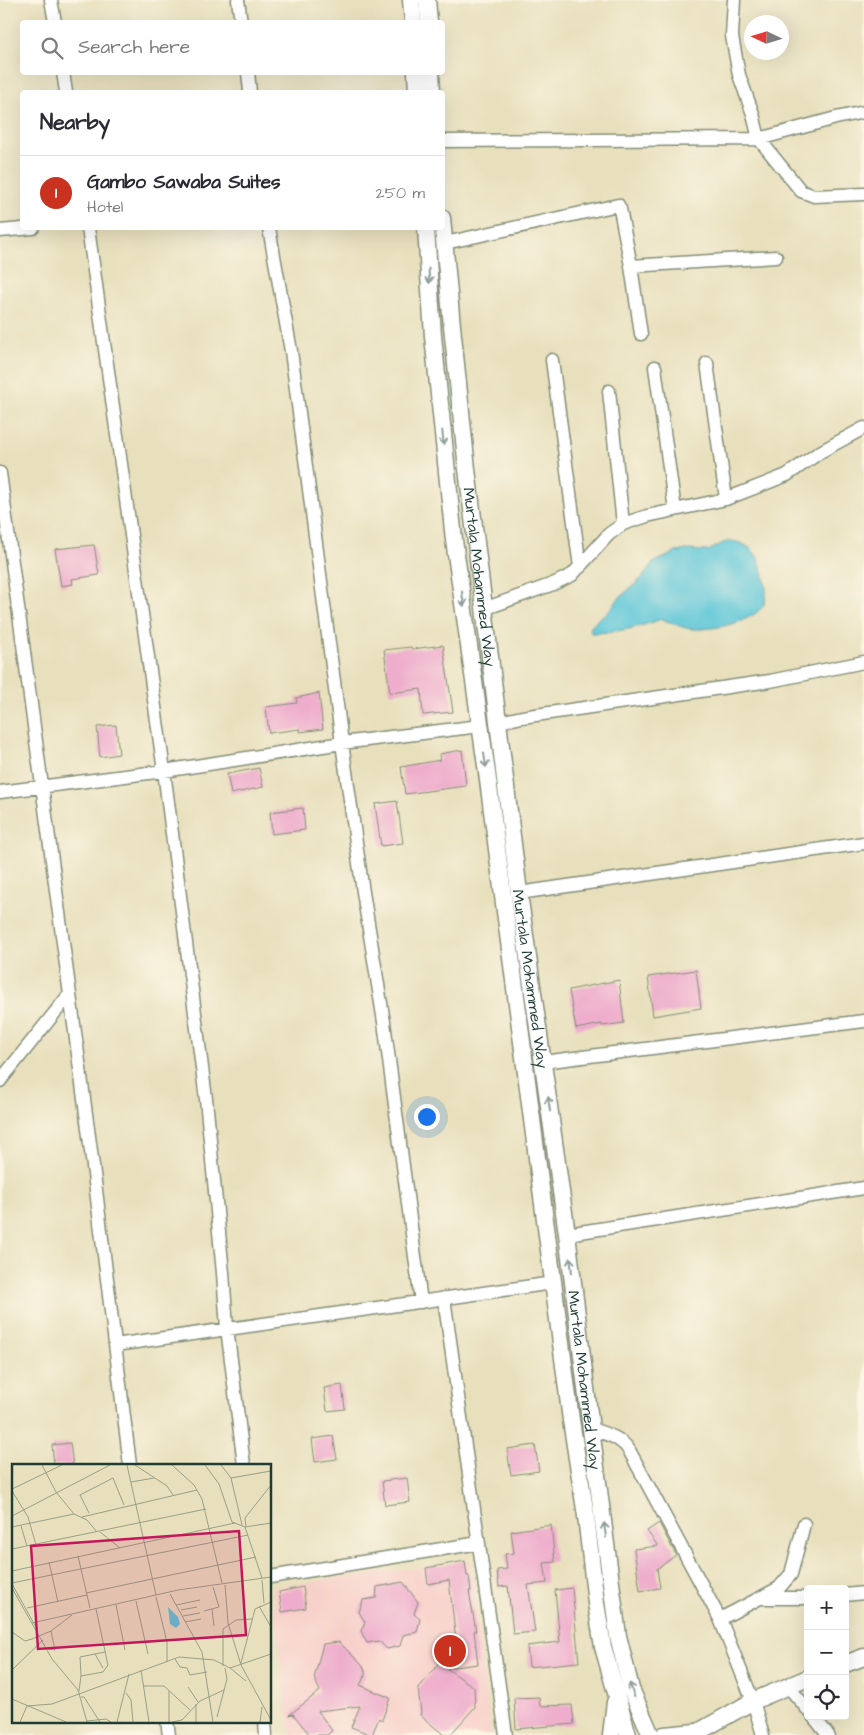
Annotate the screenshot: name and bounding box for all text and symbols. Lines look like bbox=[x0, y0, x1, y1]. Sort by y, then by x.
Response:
north arrow bbox=[744, 15, 789, 60]
search box bbox=[20, 20, 445, 75]
icon: search bbox=[38, 34, 66, 62]
text: Search here bbox=[78, 34, 190, 61]
text: Nearby bbox=[40, 108, 110, 137]
text: Gambo Sawaba Suites bbox=[87, 169, 281, 196]
text: 1 bbox=[55, 182, 57, 204]
text: 250 m bbox=[376, 182, 425, 204]
text: Hotel bbox=[87, 196, 123, 218]
one-way arrow bbox=[424, 268, 433, 284]
one-way arrow bbox=[438, 430, 447, 446]
street label: Murtala Mohammed Way bbox=[457, 486, 501, 668]
one-way arrow bbox=[458, 591, 468, 607]
one-way arrow bbox=[480, 752, 490, 768]
street label: Murtala Mohammed Way bbox=[507, 888, 554, 1070]
one-way arrow bbox=[544, 1096, 554, 1112]
your location bbox=[414, 1104, 440, 1130]
one-way arrow bbox=[566, 1257, 576, 1273]
street label: Murtala Mohammed Way bbox=[562, 1289, 606, 1471]
inset map bbox=[12, 1464, 271, 1722]
one-way arrow bbox=[600, 1523, 610, 1539]
map controls bbox=[804, 1585, 849, 1720]
button: + bbox=[804, 1585, 849, 1630]
button: − bbox=[804, 1630, 849, 1675]
pin: 1 bbox=[434, 1632, 466, 1670]
button: locate bbox=[804, 1675, 849, 1720]
one-way arrow bbox=[627, 1683, 636, 1698]

